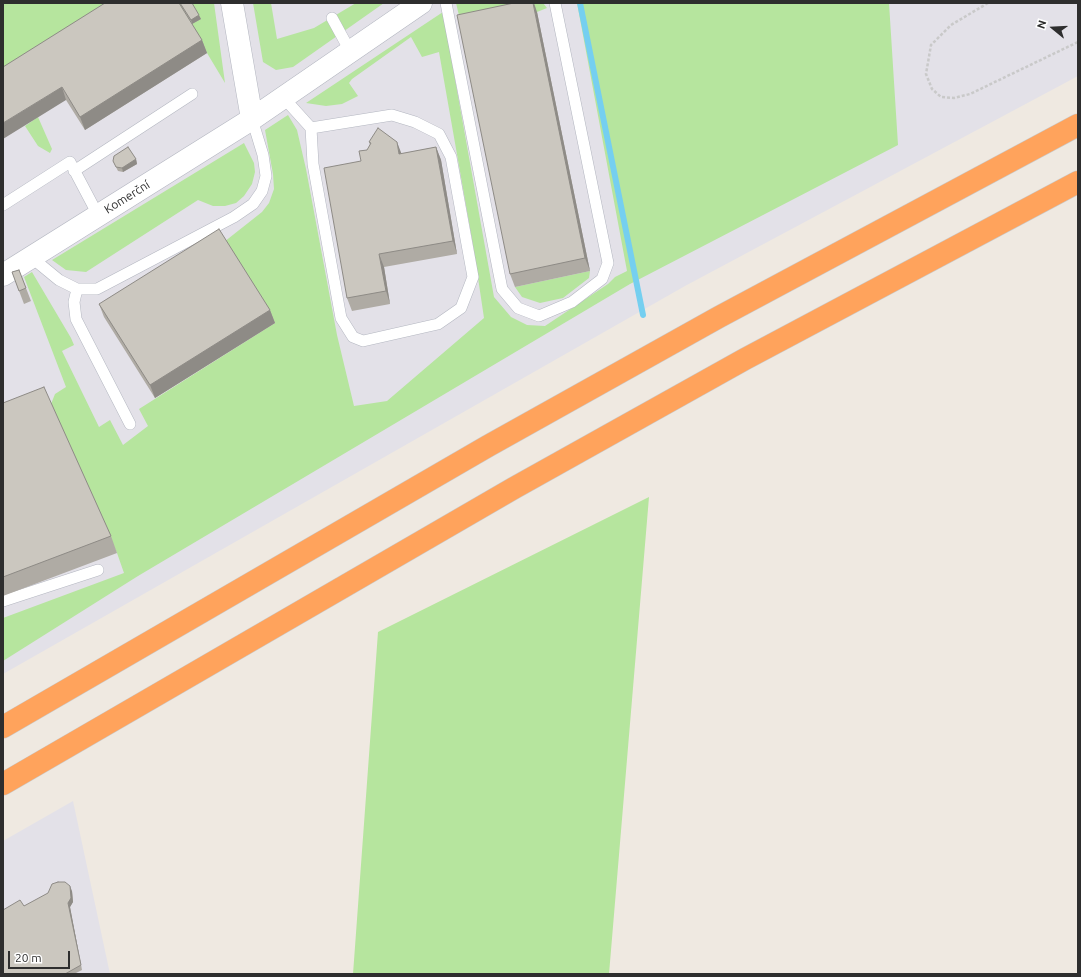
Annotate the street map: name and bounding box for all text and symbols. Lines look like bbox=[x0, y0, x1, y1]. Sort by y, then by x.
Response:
north arrow bbox=[1033, 8, 1073, 48]
text: N bbox=[1035, 19, 1049, 30]
street label: Komerční bbox=[102, 177, 152, 217]
scale bar bbox=[10, 943, 72, 969]
text: 20 m bbox=[15, 951, 42, 964]

